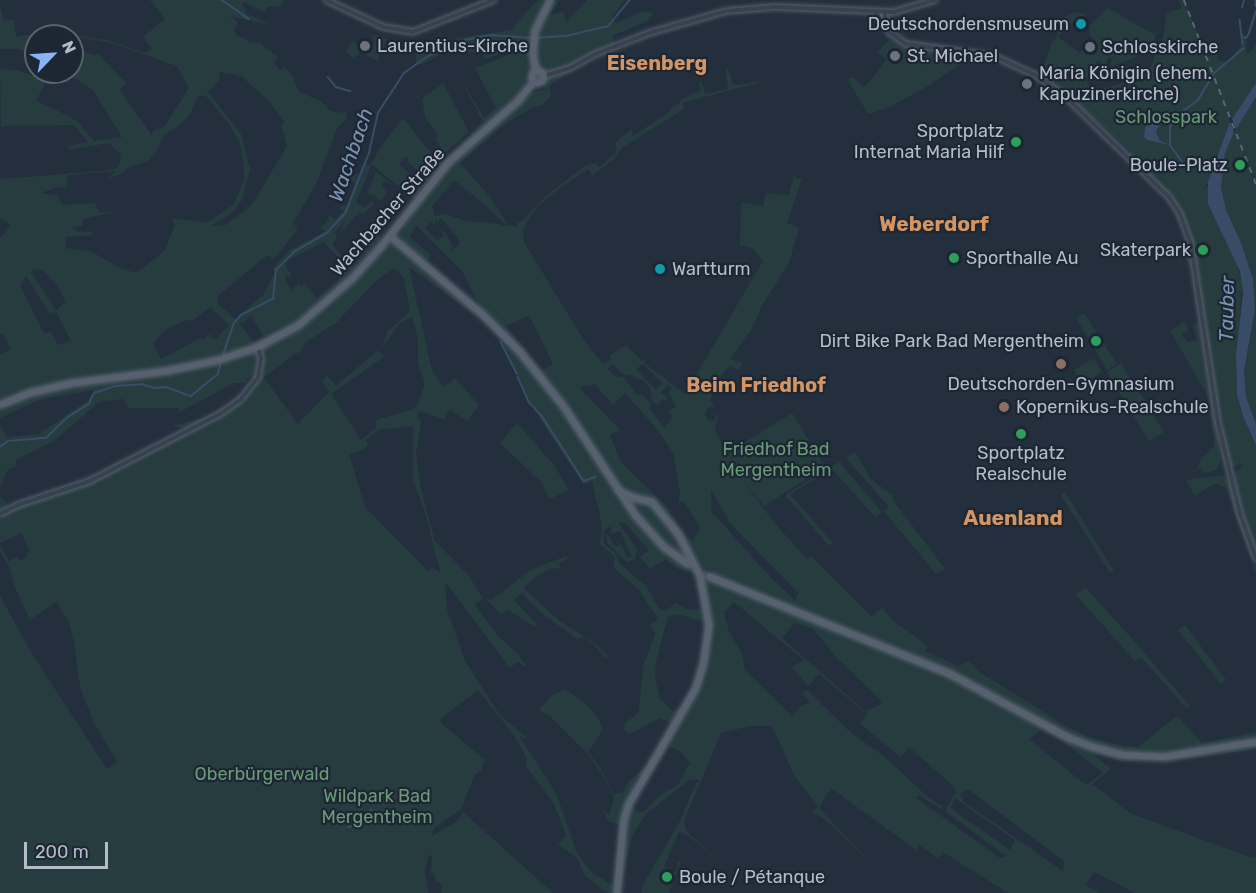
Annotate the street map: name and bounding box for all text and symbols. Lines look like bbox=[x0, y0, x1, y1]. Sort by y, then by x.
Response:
place label: Deutschordensmuseum bbox=[868, 13, 1069, 35]
marker: Deutschordensmuseum bbox=[1074, 17, 1088, 31]
north arrow bbox=[24, 24, 84, 84]
place label: Laurentius-Kirche bbox=[377, 35, 528, 57]
place label: Schlosskirche bbox=[1102, 36, 1218, 58]
text: N bbox=[58, 38, 80, 56]
marker: Laurentius-Kirche bbox=[358, 39, 372, 53]
marker: Schlosskirche bbox=[1083, 40, 1097, 54]
place label: St. Michael bbox=[907, 45, 998, 67]
marker: St. Michael bbox=[888, 49, 902, 63]
district label: Eisenberg bbox=[607, 51, 707, 75]
place label: Maria Königin (ehem. Kapuzinerkirche) bbox=[1039, 63, 1212, 106]
marker: Maria Königin (ehem. Kapuzinerkirche) bbox=[1020, 77, 1034, 91]
water label: Wachbach bbox=[324, 105, 378, 205]
park label: Schlosspark bbox=[1115, 106, 1217, 128]
place label: Sportplatz Internat Maria Hilf bbox=[854, 121, 1004, 164]
marker: Sportplatz Internat Maria Hilf bbox=[1009, 135, 1023, 149]
street label: Wachbacher Straße bbox=[326, 143, 450, 281]
place label: Boule-Platz bbox=[1130, 154, 1228, 176]
marker: Boule-Platz bbox=[1233, 158, 1247, 172]
district label: Weberdorf bbox=[879, 211, 989, 237]
place label: Skaterpark bbox=[1100, 239, 1191, 261]
marker: Skaterpark bbox=[1196, 243, 1210, 257]
place label: Sporthalle Au bbox=[966, 247, 1079, 269]
marker: Sporthalle Au bbox=[947, 251, 961, 265]
place label: Wartturm bbox=[672, 258, 751, 280]
marker: Wartturm bbox=[653, 262, 667, 276]
water label: Tauber bbox=[1214, 276, 1240, 342]
place label: Dirt Bike Park Bad Mergentheim bbox=[819, 330, 1084, 352]
marker: Dirt Bike Park Bad Mergentheim bbox=[1089, 334, 1103, 348]
marker: Deutschorden-Gymnasium bbox=[1054, 357, 1068, 371]
district label: Beim Friedhof bbox=[686, 373, 826, 397]
place label: Deutschorden-Gymnasium bbox=[947, 373, 1175, 395]
place label: Kopernikus-Realschule bbox=[1016, 396, 1209, 418]
marker: Kopernikus-Realschule bbox=[997, 400, 1011, 414]
marker: Sportplatz Realschule bbox=[1014, 427, 1028, 441]
park label: Friedhof Bad Mergentheim bbox=[720, 439, 832, 482]
place label: Sportplatz Realschule bbox=[975, 443, 1067, 486]
district label: Auenland bbox=[963, 505, 1063, 531]
park label: Oberbürgerwald bbox=[195, 763, 329, 785]
park label: Wildpark Bad Mergentheim bbox=[321, 786, 433, 828]
scale bar bbox=[27, 830, 111, 868]
text: 200 m bbox=[35, 841, 89, 863]
place label: Boule / Pétanque bbox=[679, 866, 825, 888]
marker: Boule / Pétanque bbox=[660, 870, 674, 884]

